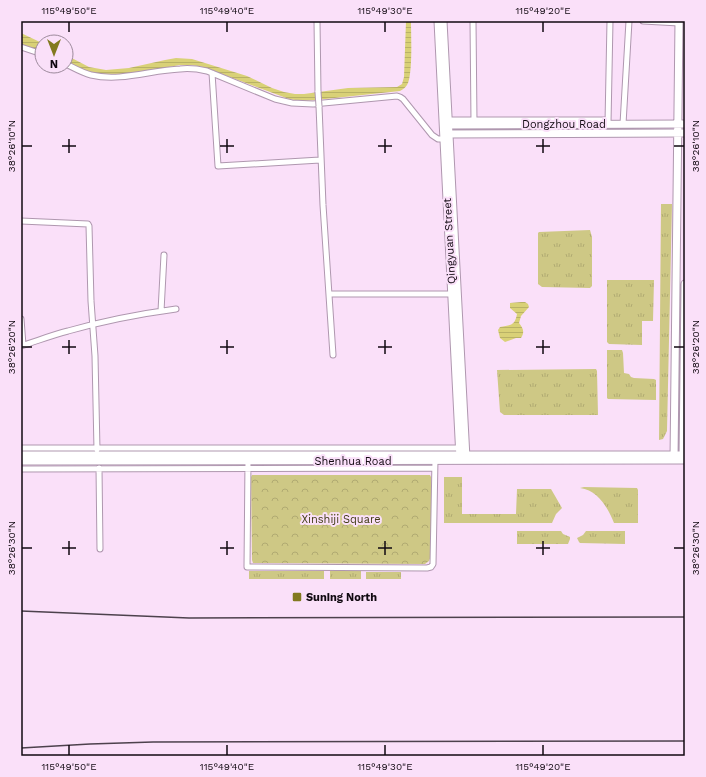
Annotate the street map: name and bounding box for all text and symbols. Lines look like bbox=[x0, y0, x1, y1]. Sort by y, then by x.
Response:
text: 115°49'50"E bbox=[41, 5, 97, 16]
text: 115°49'40"E bbox=[200, 5, 254, 16]
text: 115°49'30"E bbox=[357, 5, 413, 16]
text: 115°49'20"E bbox=[515, 5, 571, 16]
north arrow bbox=[34, 34, 74, 74]
text: N bbox=[50, 57, 58, 70]
street label: Dongzhou Road bbox=[522, 118, 606, 131]
text: 38°26'10"N bbox=[6, 120, 17, 172]
text: 38°26'10"N bbox=[690, 120, 701, 172]
street label: Qingyuan Street bbox=[441, 197, 458, 284]
text: 38°26'20"N bbox=[6, 320, 17, 374]
text: 38°26'20"N bbox=[690, 320, 701, 374]
street label: Shenhua Road bbox=[314, 455, 392, 468]
park label: Xinshiji Square bbox=[301, 513, 381, 526]
text: 38°26'30"N bbox=[6, 521, 17, 575]
text: 38°26'30"N bbox=[690, 521, 701, 575]
marker: Suning North bbox=[291, 591, 303, 603]
place label: Suning North bbox=[306, 591, 377, 604]
text: 115°49'50"E bbox=[41, 761, 97, 772]
text: 115°49'40"E bbox=[200, 761, 254, 772]
text: 115°49'30"E bbox=[357, 761, 413, 772]
text: 115°49'20"E bbox=[515, 761, 571, 772]

